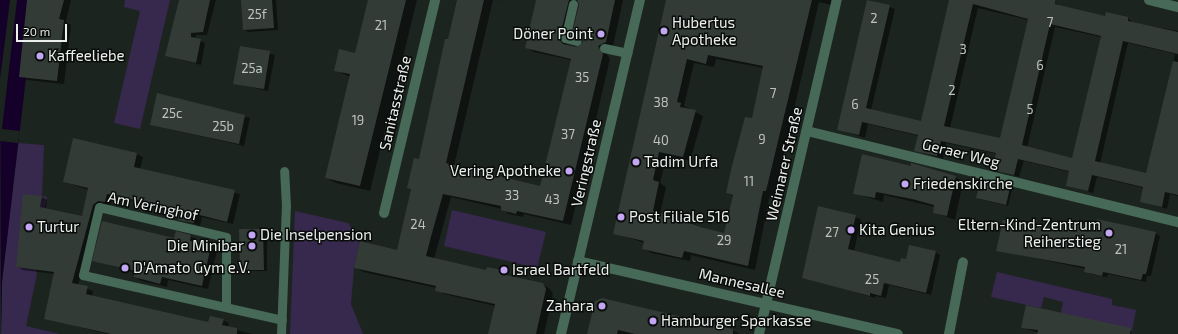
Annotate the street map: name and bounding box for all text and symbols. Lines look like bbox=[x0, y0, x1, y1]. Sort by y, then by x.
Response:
house number: 25f bbox=[247, 6, 267, 22]
house number: 2 bbox=[870, 10, 878, 26]
place label: Hubertus Apotheke bbox=[672, 13, 736, 48]
house number: 7 bbox=[1047, 14, 1053, 30]
scale bar bbox=[18, 16, 69, 42]
house number: 21 bbox=[375, 17, 387, 33]
text: 20 m bbox=[23, 24, 50, 38]
place label: Döner Point bbox=[513, 25, 593, 43]
marker: Hubertus Apotheke bbox=[659, 26, 669, 36]
marker: Döner Point bbox=[596, 29, 606, 39]
house number: 3 bbox=[959, 41, 967, 57]
place label: Kaffeeliebe bbox=[48, 47, 125, 65]
marker: Kaffeeliebe bbox=[35, 51, 45, 61]
street label: Sanitasstraße bbox=[375, 54, 415, 152]
house number: 6 bbox=[1036, 57, 1044, 73]
house number: 25a bbox=[241, 60, 263, 76]
house number: 35 bbox=[575, 69, 589, 85]
house number: 2 bbox=[948, 82, 956, 98]
house number: 7 bbox=[770, 85, 776, 101]
house number: 38 bbox=[653, 94, 669, 110]
house number: 6 bbox=[851, 96, 859, 112]
house number: 5 bbox=[1027, 101, 1033, 117]
house number: 25c bbox=[162, 105, 182, 121]
street label: Weimarer Straße bbox=[762, 105, 806, 223]
house number: 19 bbox=[352, 112, 364, 128]
house number: 25b bbox=[212, 118, 234, 134]
street label: Veringstraße bbox=[567, 118, 605, 208]
house number: 37 bbox=[561, 126, 575, 142]
house number: 9 bbox=[758, 131, 766, 147]
house number: 40 bbox=[653, 132, 669, 148]
street label: Geraer Weg bbox=[920, 135, 1002, 171]
place label: Tadim Urfa bbox=[644, 153, 718, 171]
marker: Tadim Urfa bbox=[631, 157, 641, 167]
place label: Vering Apotheke bbox=[450, 162, 561, 180]
marker: Vering Apotheke bbox=[564, 166, 574, 176]
house number: 11 bbox=[744, 173, 754, 189]
place label: Friedenskirche bbox=[913, 175, 1013, 193]
marker: Friedenskirche bbox=[900, 179, 910, 189]
house number: 33 bbox=[505, 187, 519, 203]
street label: Am Veringhof bbox=[106, 188, 200, 224]
house number: 43 bbox=[544, 191, 560, 207]
place label: Post Filiale 516 bbox=[629, 208, 730, 226]
marker: Post Filiale 516 bbox=[616, 212, 626, 222]
place label: Eltern-Kind-Zentrum Reiherstieg bbox=[958, 215, 1101, 250]
house number: 24 bbox=[410, 216, 426, 232]
place label: Turtur bbox=[37, 218, 79, 236]
place label: Kita Genius bbox=[859, 221, 935, 239]
marker: Turtur bbox=[24, 222, 34, 232]
house number: 27 bbox=[825, 224, 839, 240]
marker: Kita Genius bbox=[846, 225, 856, 235]
place label: Die Inselpension bbox=[260, 226, 372, 244]
marker: Eltern-Kind-Zentrum Reiherstieg bbox=[1104, 228, 1114, 238]
marker: Die Inselpension bbox=[247, 230, 257, 240]
house number: 29 bbox=[717, 232, 731, 248]
place label: Die Minibar bbox=[167, 237, 244, 255]
marker: Die Minibar bbox=[247, 241, 257, 251]
house number: 21 bbox=[1115, 241, 1127, 257]
place label: D'Amato Gym e.V. bbox=[133, 259, 250, 277]
place label: Israel Bartfeld bbox=[512, 261, 610, 279]
marker: D'Amato Gym e.V. bbox=[120, 263, 130, 273]
street label: Mannesallee bbox=[697, 264, 787, 302]
marker: Israel Bartfeld bbox=[499, 265, 509, 275]
house number: 25 bbox=[865, 271, 879, 287]
place label: Zahara bbox=[546, 297, 594, 315]
marker: Zahara bbox=[597, 301, 607, 311]
place label: Hamburger Sparkasse bbox=[661, 312, 812, 330]
marker: Hamburger Sparkasse bbox=[648, 316, 658, 326]

